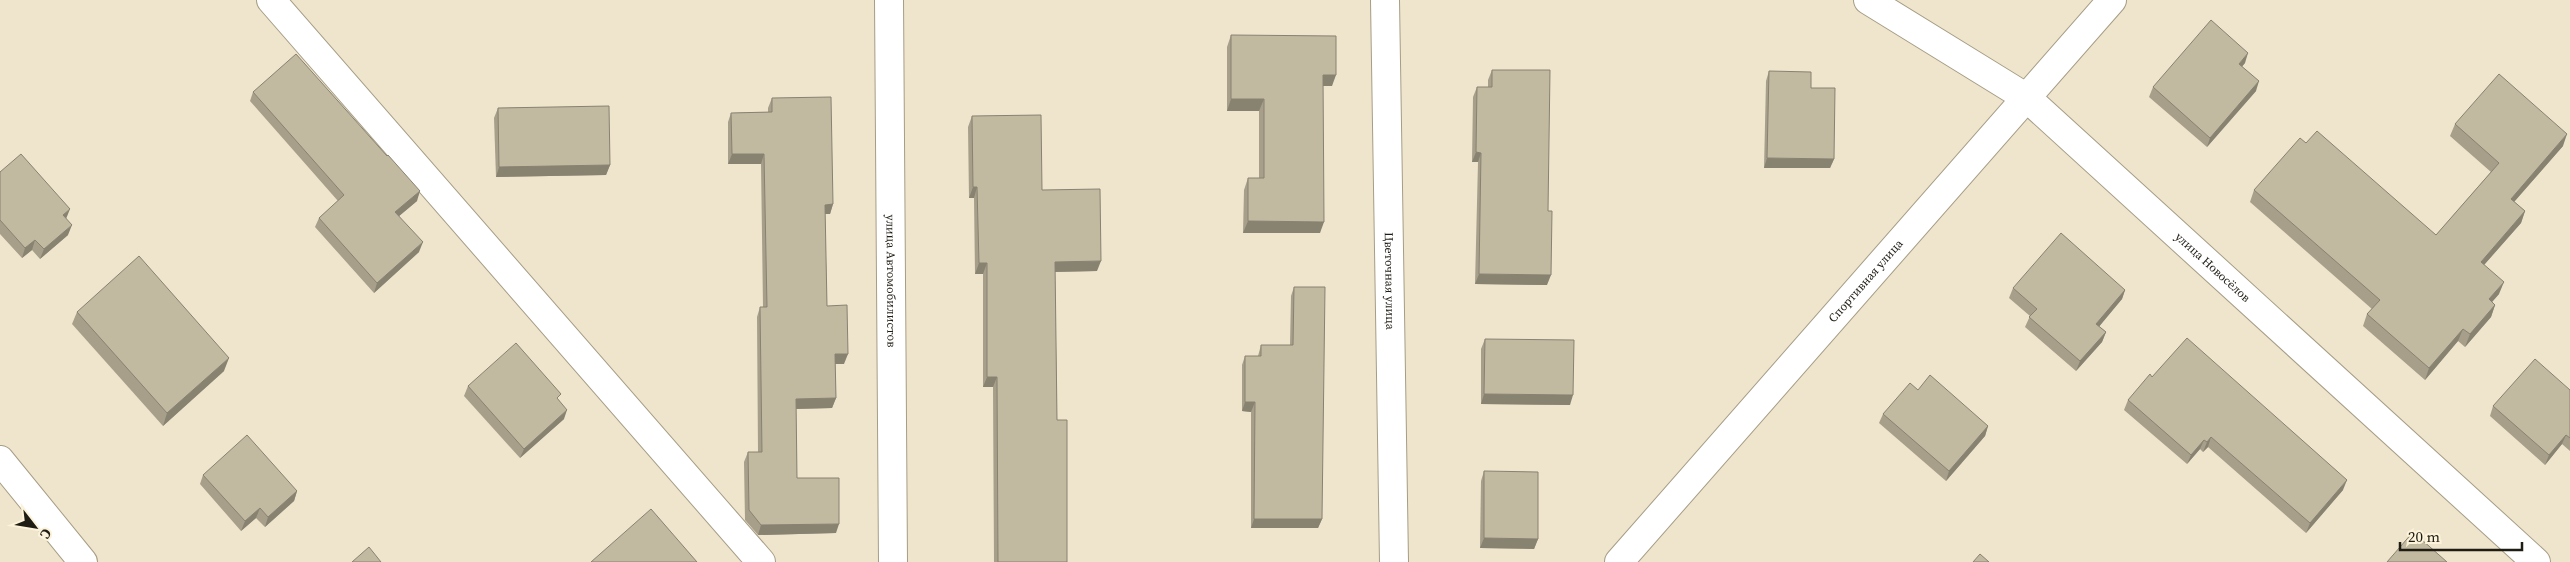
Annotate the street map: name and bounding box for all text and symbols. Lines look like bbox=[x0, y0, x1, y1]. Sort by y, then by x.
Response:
street label: улица Автомобилистов bbox=[883, 215, 899, 347]
street label: улица Новосёлов bbox=[2172, 229, 2254, 306]
street label: Цветочная улица bbox=[1381, 232, 1398, 331]
street label: Спортивная улица bbox=[1825, 235, 1907, 326]
north arrow bbox=[10, 502, 60, 552]
scale bar bbox=[2400, 520, 2522, 552]
text: С bbox=[35, 525, 57, 543]
text: 20 m bbox=[2408, 526, 2440, 547]

